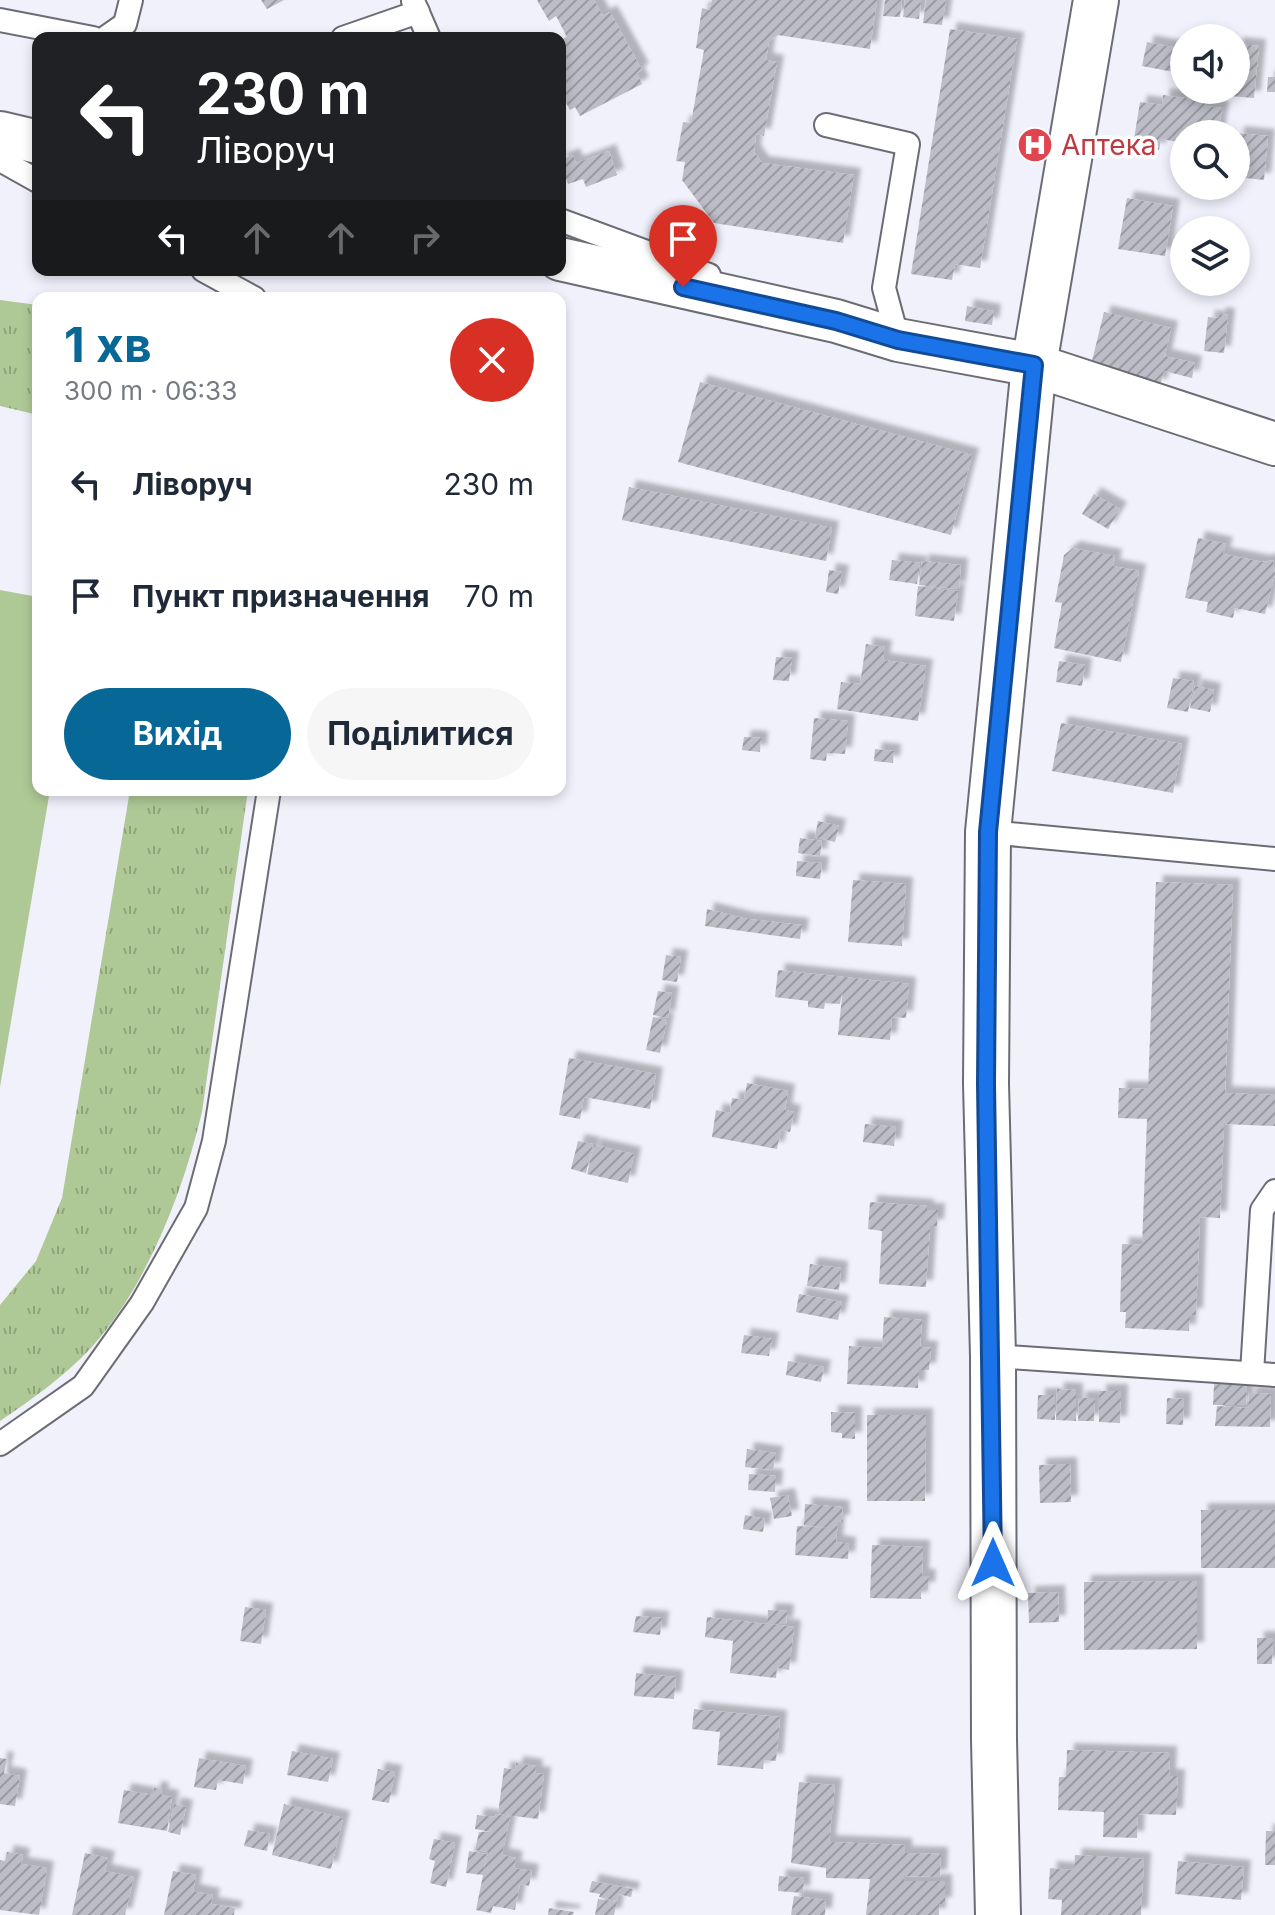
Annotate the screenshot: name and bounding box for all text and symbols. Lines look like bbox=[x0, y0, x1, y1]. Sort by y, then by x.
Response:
map controls bbox=[1170, 24, 1250, 296]
button: sound bbox=[1170, 24, 1250, 104]
text: 230 m bbox=[196, 60, 370, 128]
icon: left bbox=[64, 64, 168, 168]
button: search bbox=[1170, 120, 1250, 200]
hospital icon: Аптека bbox=[1016, 126, 1054, 164]
text: Ліворуч bbox=[196, 128, 336, 172]
place label: Аптека bbox=[1061, 128, 1157, 162]
pin bbox=[649, 205, 717, 287]
icon: left bbox=[151, 216, 195, 260]
icon: ahead bbox=[235, 216, 279, 260]
icon: ahead bbox=[319, 216, 363, 260]
icon: right bbox=[403, 216, 447, 260]
button: layers bbox=[1170, 216, 1250, 296]
icon: arrive bbox=[661, 217, 705, 261]
text: 1 хв bbox=[64, 315, 152, 374]
button: close bbox=[450, 318, 534, 402]
text: 300 m · 06:33 bbox=[64, 375, 237, 406]
icon: left bbox=[64, 462, 108, 506]
text: Ліворуч bbox=[132, 466, 252, 502]
text: 230 m bbox=[444, 466, 534, 502]
icon: arrive bbox=[64, 574, 108, 618]
text: Пункт призначення bbox=[132, 578, 430, 614]
text: 70 m bbox=[464, 578, 534, 614]
button: Вихід bbox=[64, 688, 291, 780]
button: Поділитися bbox=[307, 688, 534, 780]
position arrow bbox=[951, 1521, 1035, 1605]

